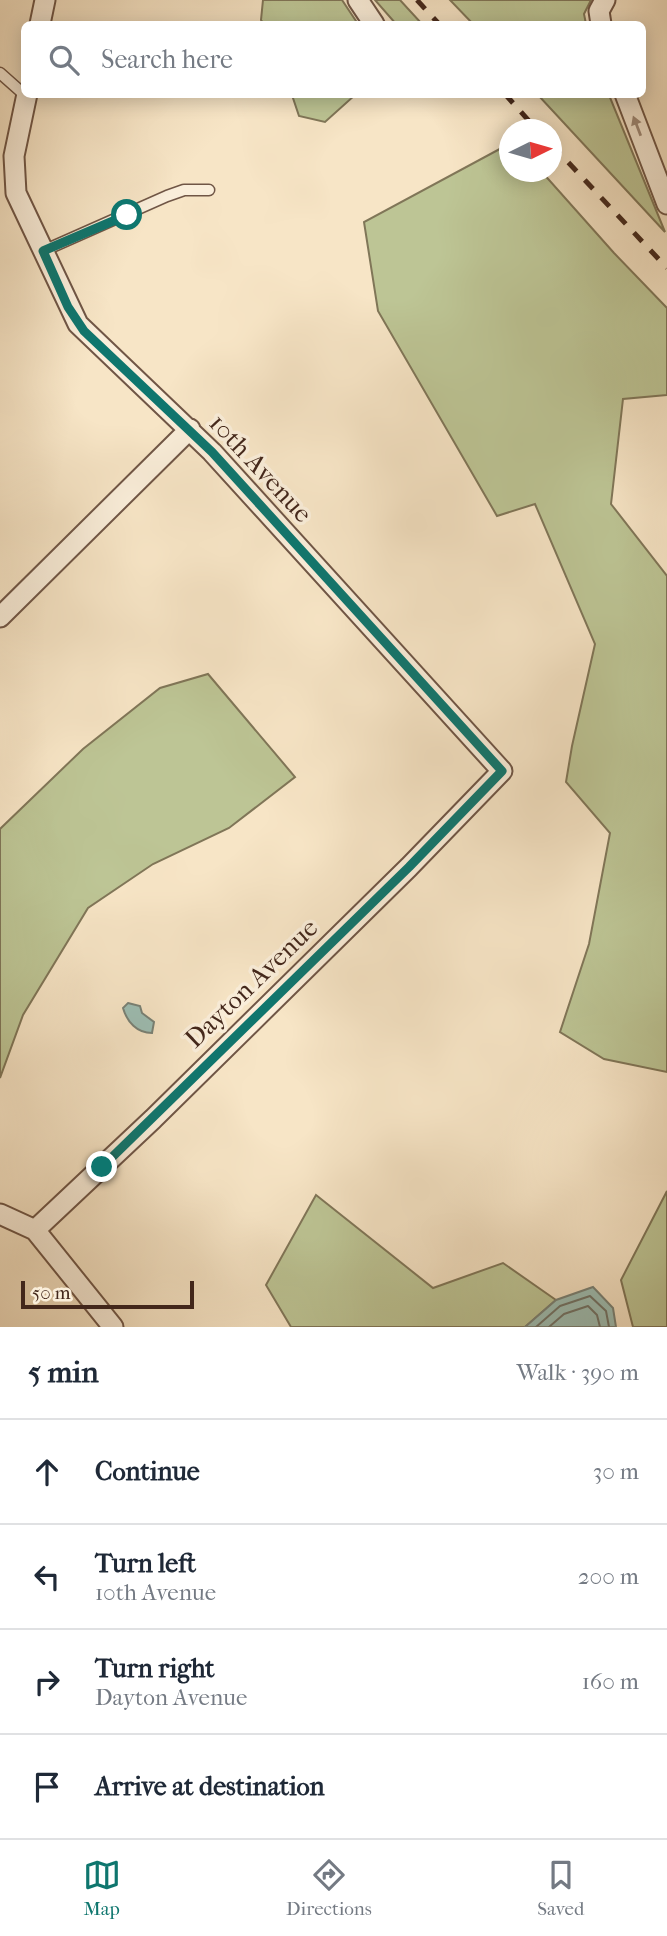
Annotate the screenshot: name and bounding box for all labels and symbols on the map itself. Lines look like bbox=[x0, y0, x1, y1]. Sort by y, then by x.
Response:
one-way arrow bbox=[632, 116, 643, 137]
north arrow bbox=[499, 119, 562, 182]
route start bbox=[111, 199, 142, 230]
street label: 10th Avenue bbox=[203, 408, 319, 529]
street label: Dayton Avenue bbox=[179, 912, 324, 1054]
route end bbox=[86, 1151, 117, 1182]
scale bar bbox=[21, 1278, 194, 1310]

